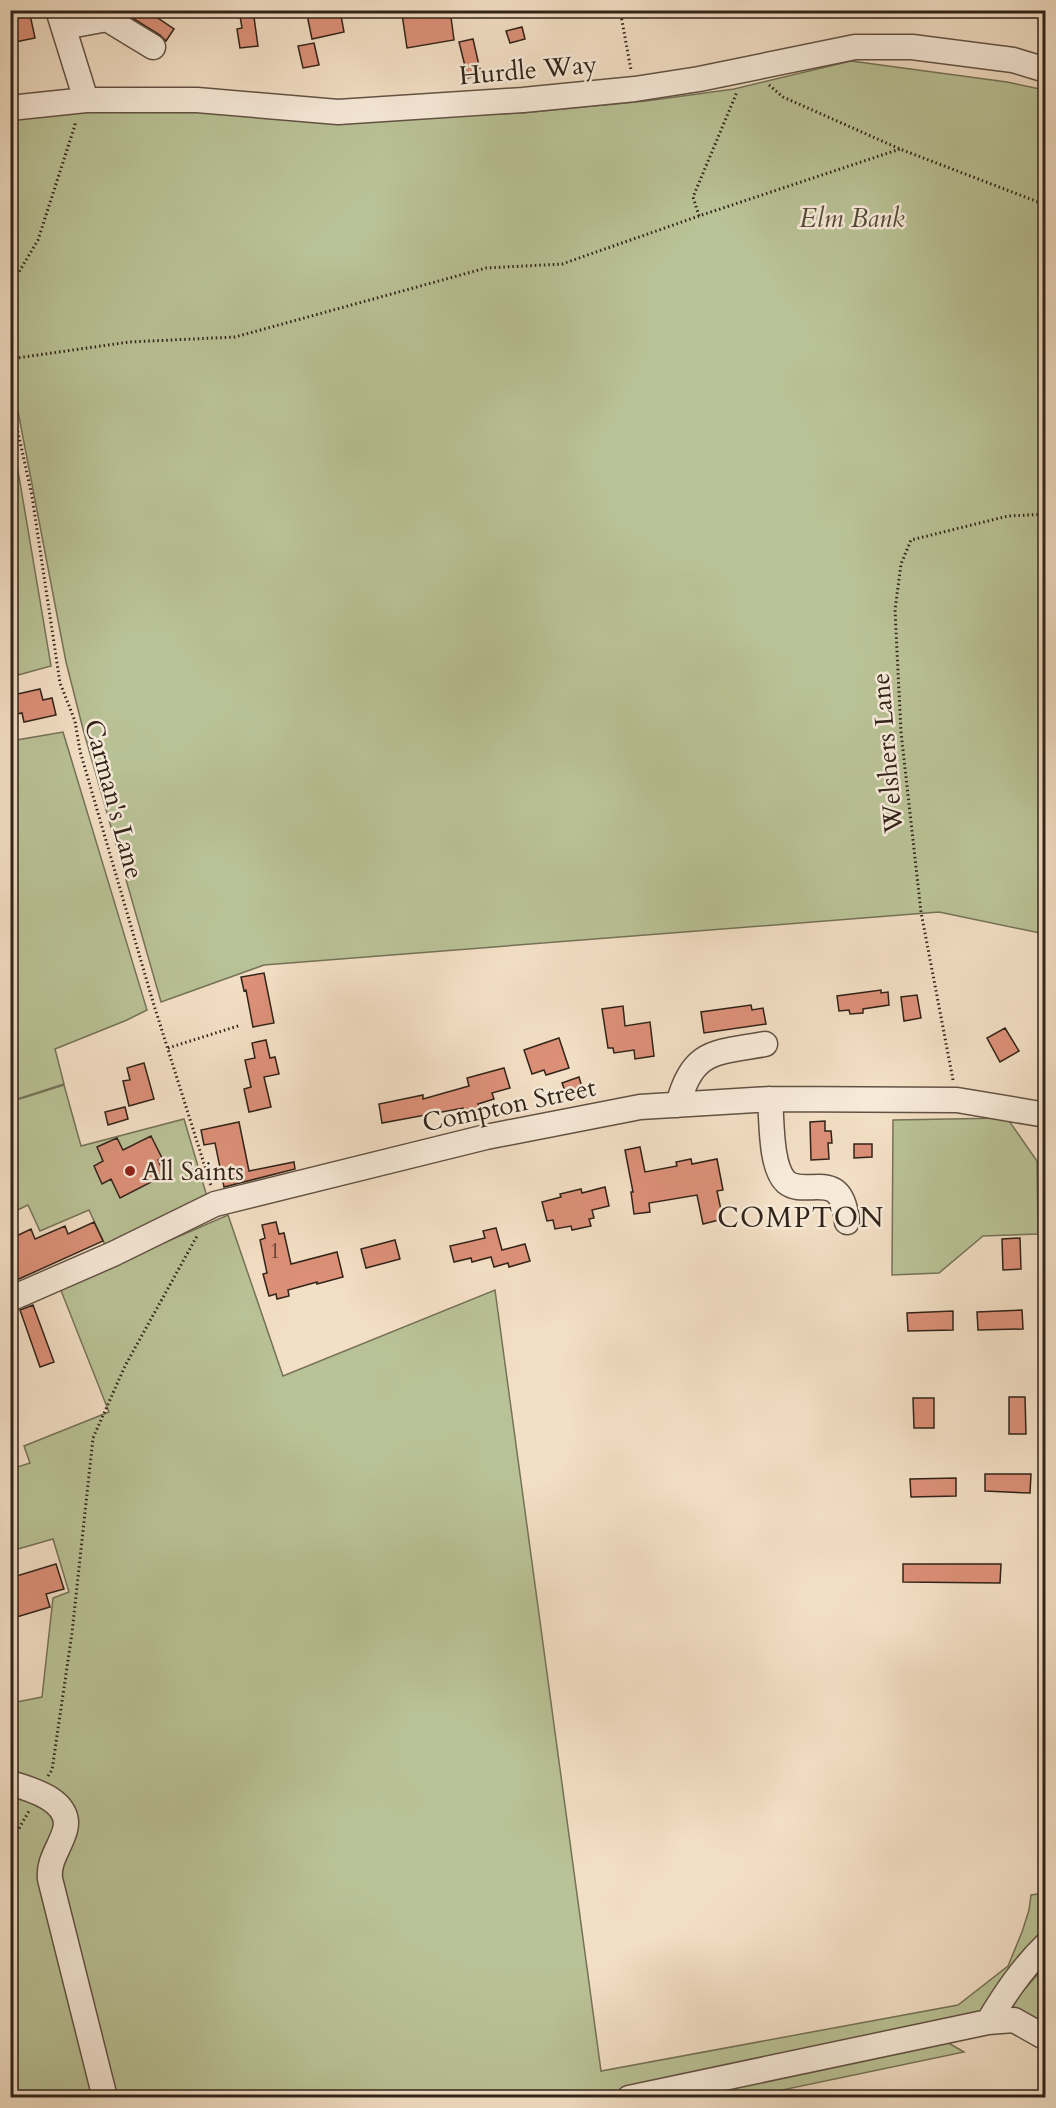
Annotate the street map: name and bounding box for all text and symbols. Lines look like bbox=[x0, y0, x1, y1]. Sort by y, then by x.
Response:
street label: Hurdle Way bbox=[458, 47, 599, 93]
park label: Elm Bank bbox=[799, 201, 905, 236]
street label: Welshers Lane bbox=[863, 671, 912, 836]
street label: Carman's Lane bbox=[76, 715, 152, 883]
street label: Compton Street bbox=[419, 1070, 599, 1140]
place label: All Saints bbox=[142, 1154, 244, 1189]
marker: All Saints bbox=[123, 1164, 137, 1178]
district label: COMPTON bbox=[717, 1199, 885, 1237]
house number: 1 bbox=[269, 1236, 281, 1266]

